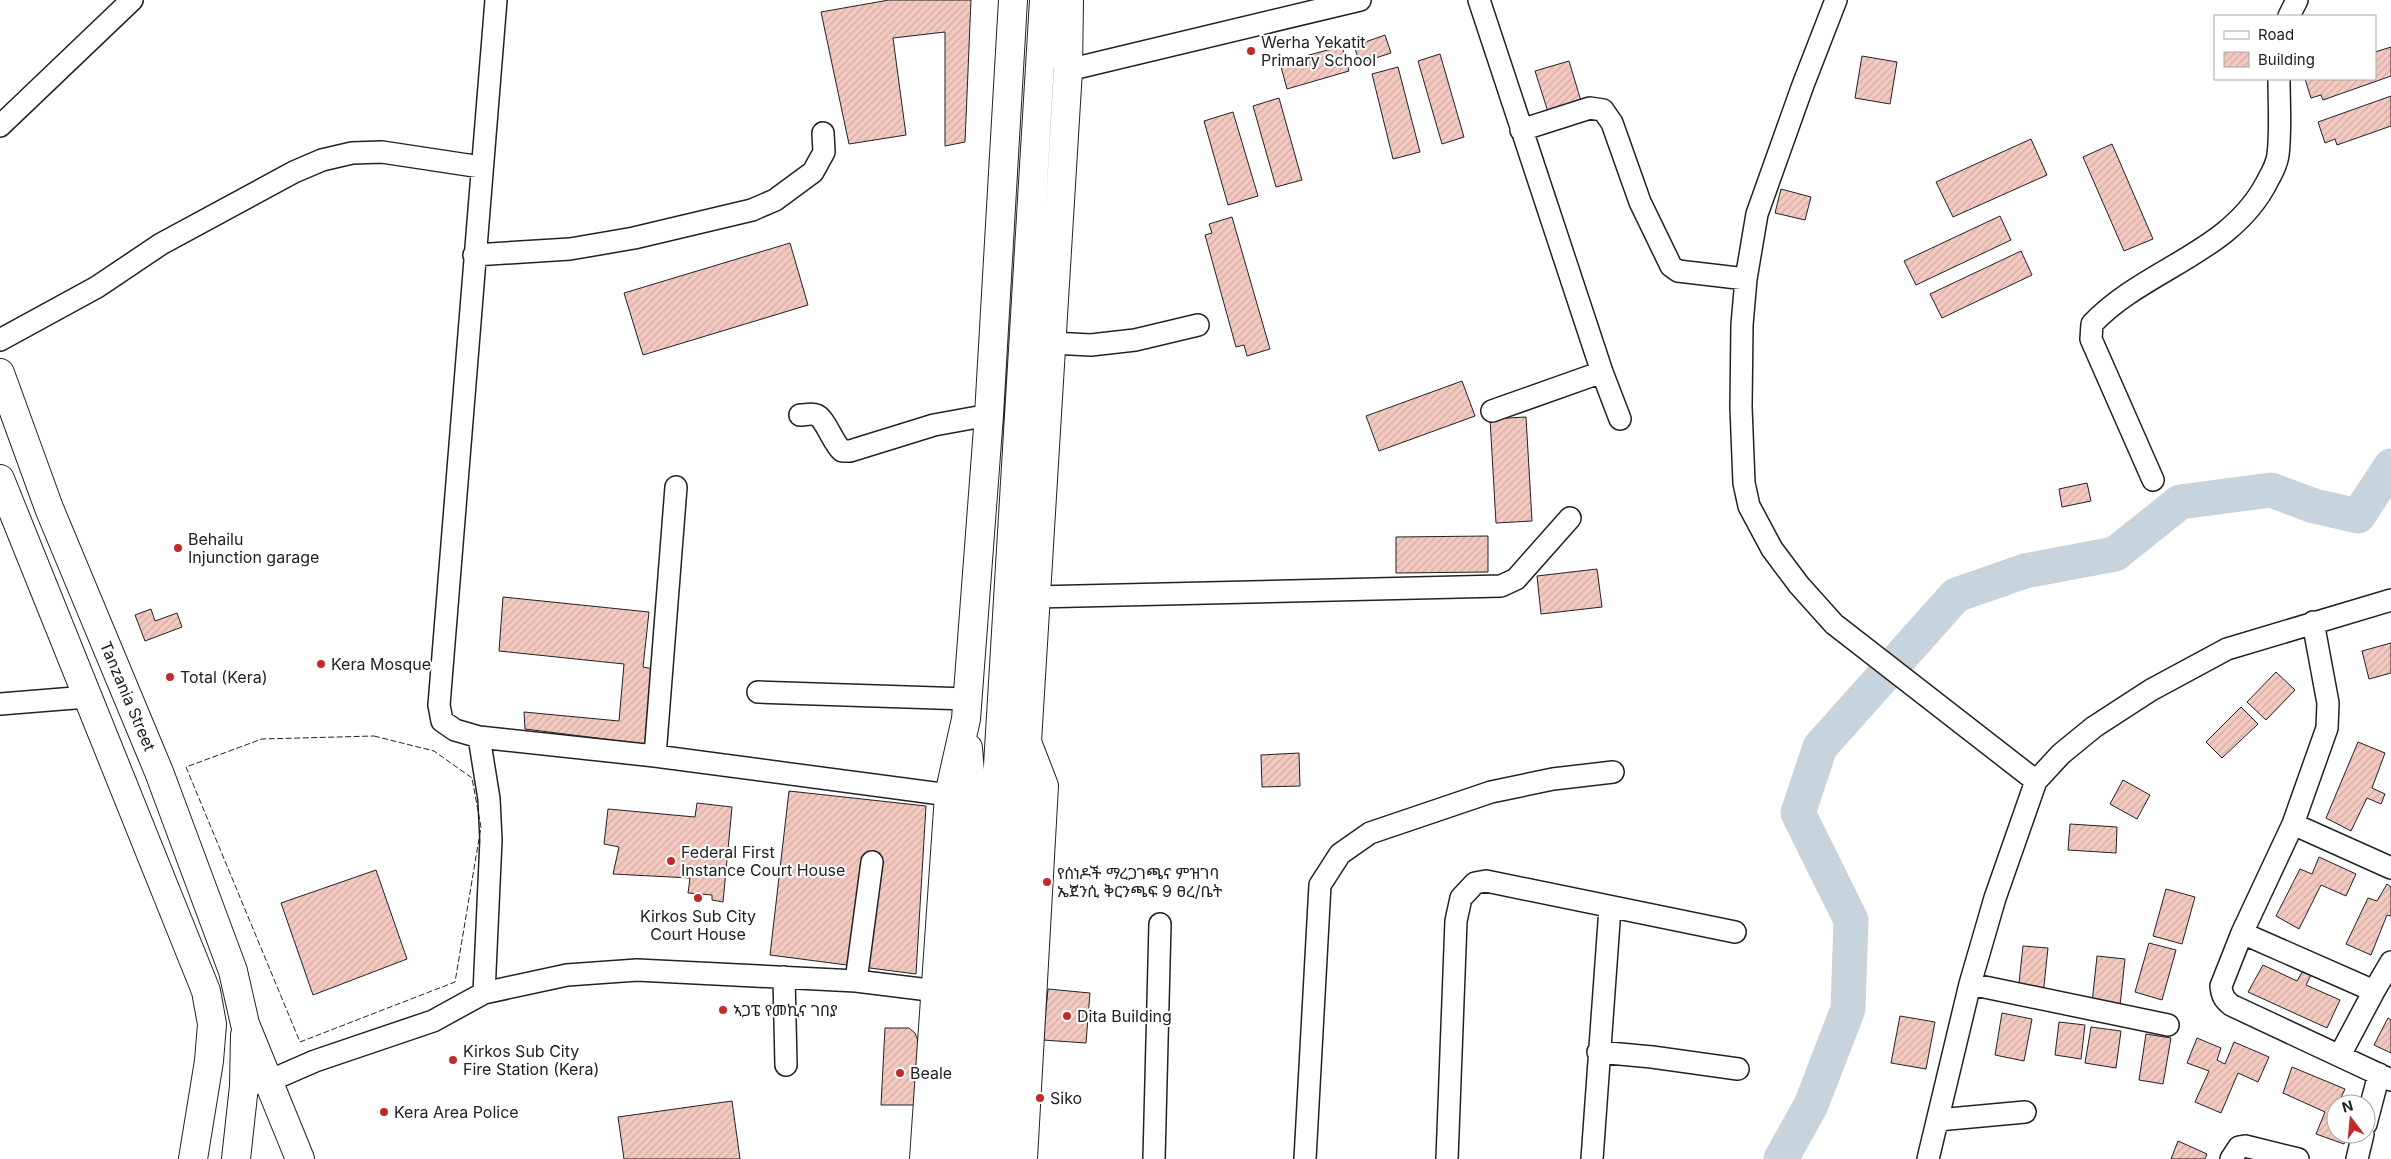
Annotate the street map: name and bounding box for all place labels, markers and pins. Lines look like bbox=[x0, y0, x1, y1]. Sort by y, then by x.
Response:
place label: Werha Yekatit Primary School bbox=[1261, 32, 1376, 70]
marker: Werha Yekatit Primary School bbox=[1245, 45, 1257, 57]
place label: Behailu Injunction garage bbox=[188, 529, 319, 567]
marker: Behailu Injunction garage bbox=[172, 542, 184, 554]
place label: Kera Mosque bbox=[331, 654, 431, 674]
marker: Kera Mosque bbox=[315, 658, 327, 670]
place label: Total (Kera) bbox=[180, 667, 267, 687]
marker: Total (Kera) bbox=[164, 671, 176, 683]
place label: Federal First Instance Court House bbox=[681, 842, 845, 880]
marker: Federal First Instance Court House bbox=[665, 855, 677, 867]
place label: የሰነዶች ማረጋገጫና ምዝገባ ኤጀንሲ ቅርንጫፍ 9 ፀረ/ቤት bbox=[1057, 863, 1223, 901]
marker: የሰነዶች ማረጋገጫና ምዝገባ ኤጀንሲ ቅርንጫፍ 9 ፀረ/ቤት bbox=[1041, 876, 1053, 888]
marker: Kirkos Sub City Court House bbox=[692, 892, 704, 904]
place label: Kirkos Sub City Court House bbox=[640, 906, 756, 944]
place label: ኣጋፔ የመኪና ገበያ bbox=[733, 1000, 838, 1020]
marker: ኣጋፔ የመኪና ገበያ bbox=[717, 1004, 729, 1016]
place label: Dita Building bbox=[1077, 1006, 1172, 1026]
marker: Dita Building bbox=[1061, 1010, 1073, 1022]
place label: Kirkos Sub City Fire Station (Kera) bbox=[463, 1041, 599, 1079]
marker: Kirkos Sub City Fire Station (Kera) bbox=[447, 1054, 459, 1066]
place label: Beale bbox=[910, 1063, 952, 1083]
marker: Beale bbox=[894, 1067, 906, 1079]
place label: Siko bbox=[1050, 1088, 1082, 1108]
marker: Siko bbox=[1034, 1092, 1046, 1104]
place label: Kera Area Police bbox=[394, 1102, 519, 1122]
marker: Kera Area Police bbox=[378, 1106, 390, 1118]

